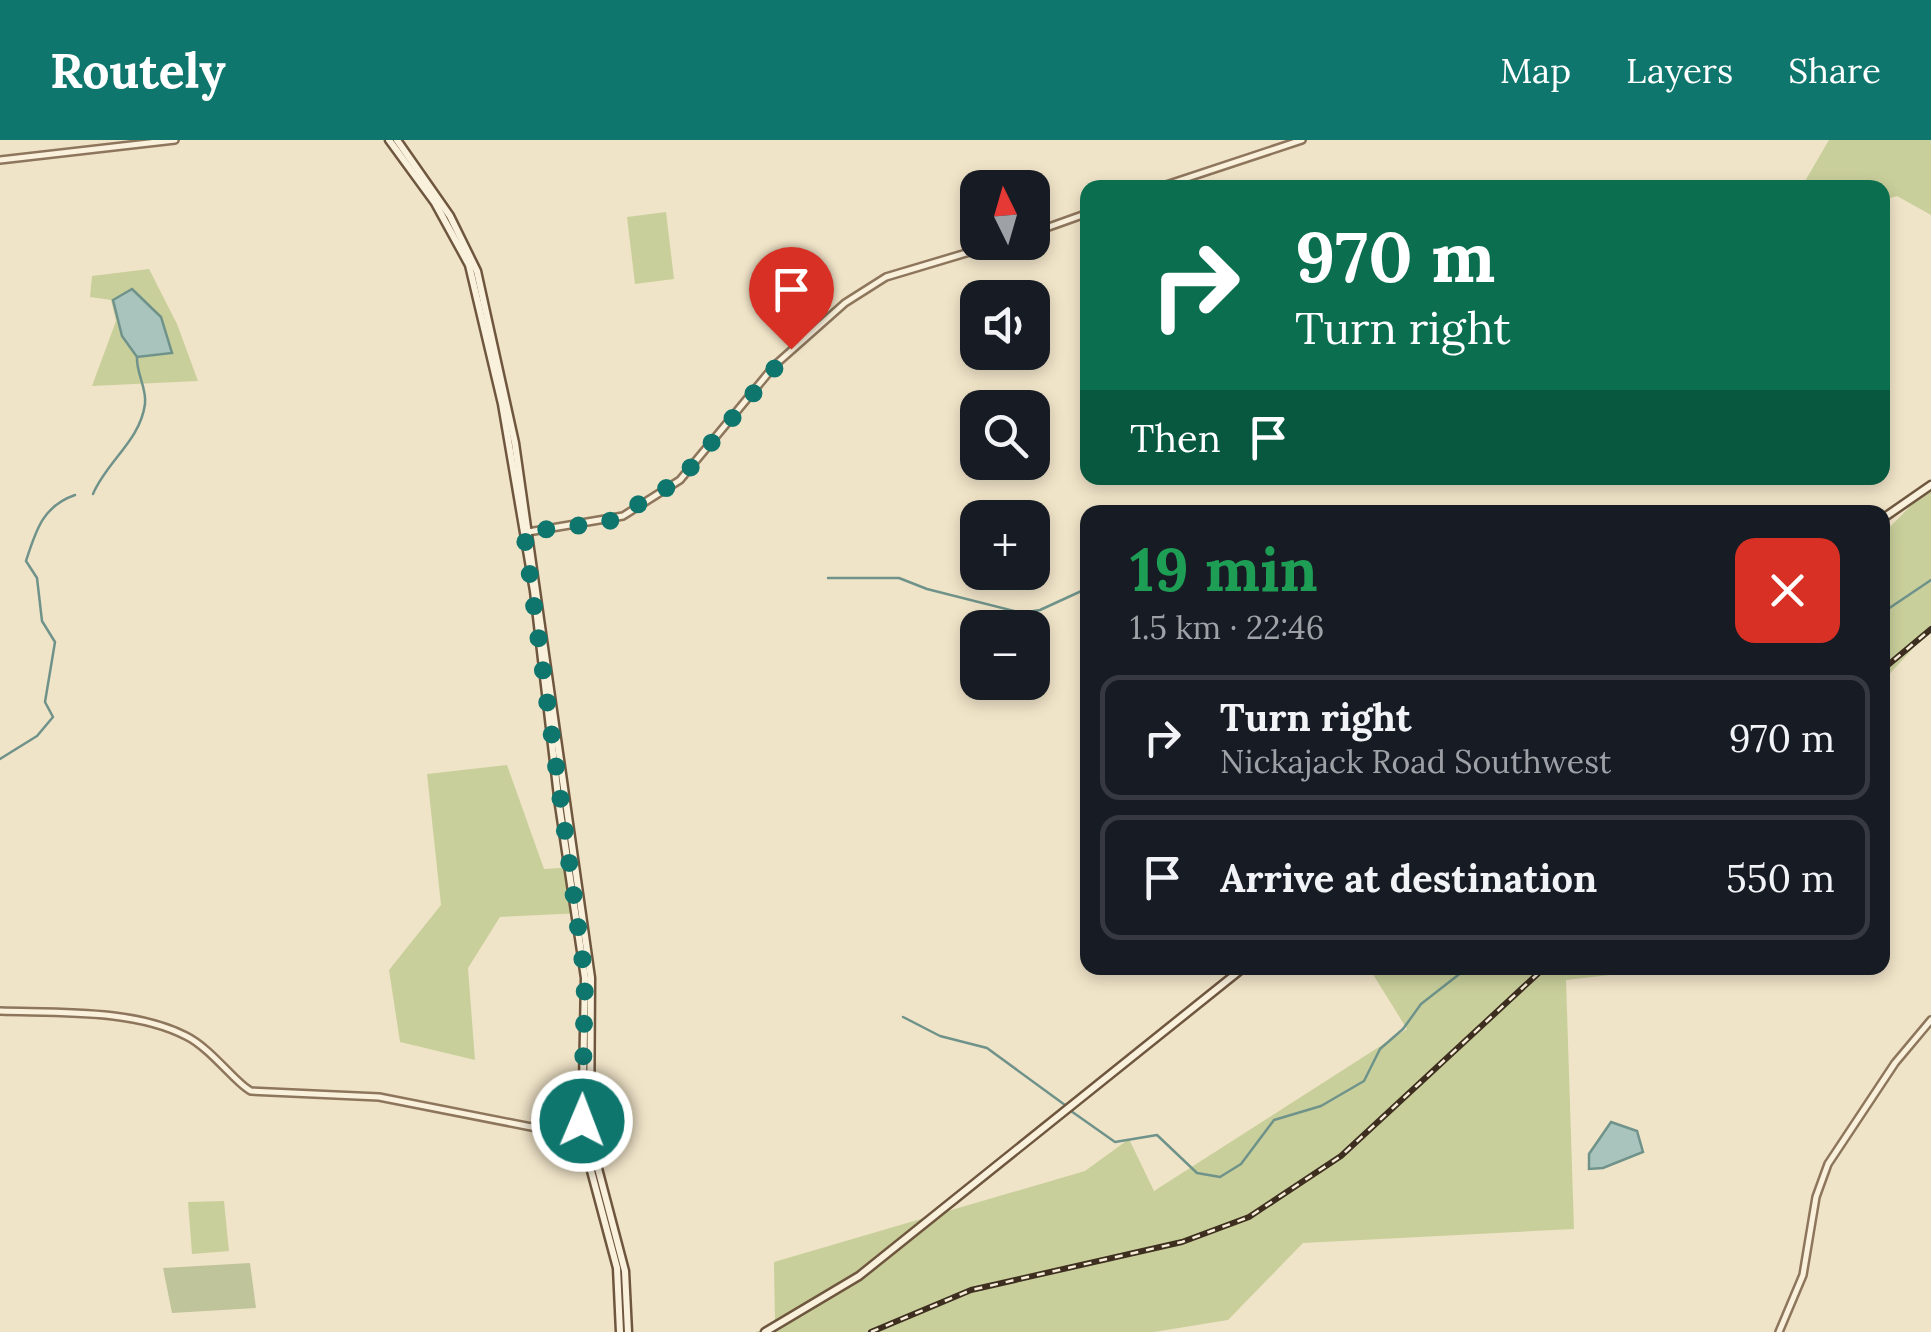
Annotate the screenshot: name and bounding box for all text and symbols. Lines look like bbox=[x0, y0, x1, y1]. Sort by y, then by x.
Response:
text: Routely bbox=[50, 40, 226, 101]
text: Map bbox=[1500, 48, 1571, 93]
text: Layers bbox=[1626, 48, 1733, 93]
text: Share bbox=[1788, 48, 1881, 93]
north arrow bbox=[960, 170, 1050, 260]
map controls bbox=[960, 170, 1050, 700]
text: 970 m bbox=[1295, 212, 1495, 301]
icon: right bbox=[1130, 220, 1260, 350]
pin bbox=[749, 247, 834, 350]
icon: arrive bbox=[764, 262, 819, 317]
button: sound bbox=[960, 280, 1050, 370]
text: Turn right bbox=[1295, 299, 1511, 356]
button: search bbox=[960, 390, 1050, 480]
icon: arrive bbox=[1241, 410, 1296, 465]
text: Then bbox=[1130, 414, 1221, 462]
button: + bbox=[960, 500, 1050, 590]
text: 19 min bbox=[1130, 531, 1318, 607]
button: close bbox=[1735, 538, 1840, 643]
text: 1.5 km · 22:46 bbox=[1130, 607, 1324, 648]
button: − bbox=[960, 610, 1050, 700]
text: Turn right bbox=[1220, 693, 1411, 741]
icon: right bbox=[1135, 710, 1190, 765]
text: 970 m bbox=[1729, 714, 1835, 762]
text: Nickajack Road Southwest bbox=[1220, 741, 1611, 782]
icon: arrive bbox=[1135, 850, 1190, 905]
text: Arrive at destination bbox=[1220, 854, 1597, 902]
text: 550 m bbox=[1726, 854, 1835, 902]
position arrow bbox=[530, 1069, 634, 1173]

